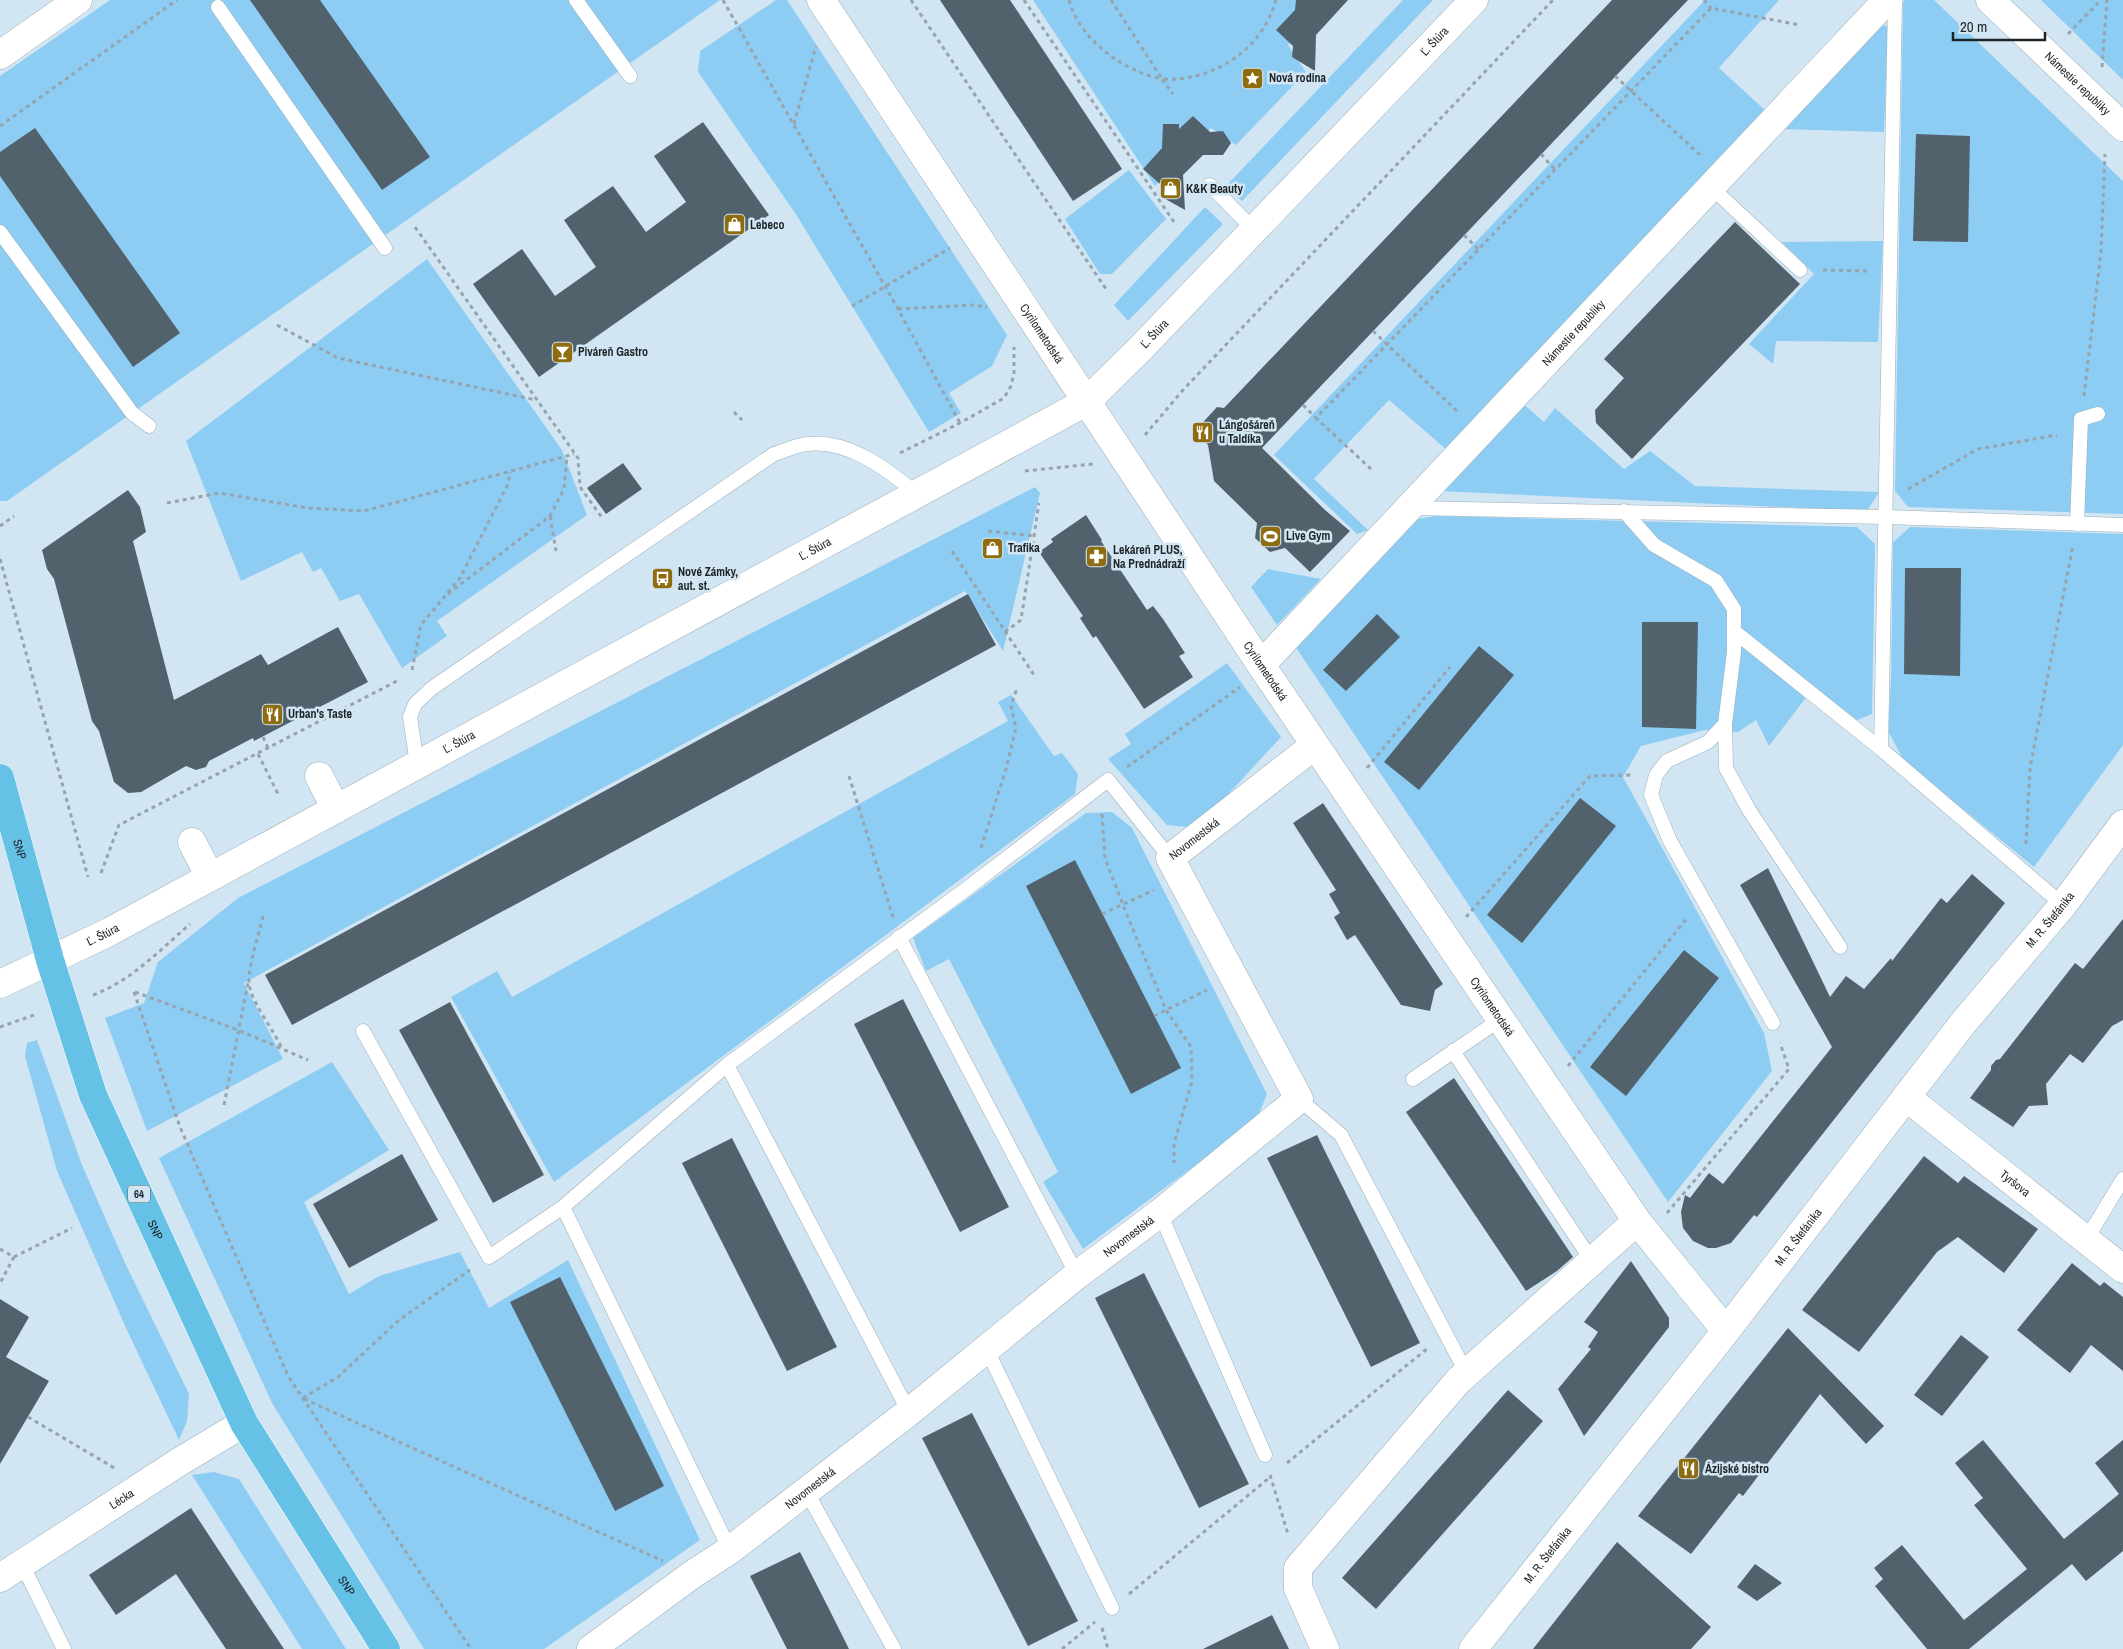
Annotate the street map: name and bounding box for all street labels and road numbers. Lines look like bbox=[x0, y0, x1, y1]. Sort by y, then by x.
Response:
street label: Ľ. Štúra bbox=[1417, 23, 1453, 59]
street label: Námestie republiky bbox=[2041, 48, 2114, 119]
street label: Námestie republiky bbox=[1539, 297, 1609, 369]
street label: Cyrilometodská bbox=[1016, 301, 1068, 367]
street label: Ľ. Štúra bbox=[1137, 315, 1173, 352]
street label: Ľ. Štúra bbox=[796, 533, 834, 564]
street label: Cyrilometodská bbox=[1240, 638, 1291, 705]
street label: Ľ. Štúra bbox=[440, 727, 479, 757]
street label: Novomestská bbox=[1166, 814, 1223, 864]
street label: SNP bbox=[9, 837, 30, 862]
street label: M. R. Štefánika bbox=[2022, 888, 2078, 951]
street label: Ľ. Štúra bbox=[84, 920, 123, 950]
street label: Cyrilometodská bbox=[1466, 974, 1518, 1040]
street label: Tyršova bbox=[1996, 1166, 2034, 1201]
road number: 64 bbox=[128, 1186, 150, 1202]
street label: M. R. Štefánika bbox=[1771, 1205, 1826, 1269]
street label: Novomestská bbox=[1100, 1212, 1158, 1261]
street label: SNP bbox=[144, 1217, 167, 1243]
street label: Novomestská bbox=[782, 1463, 839, 1513]
street label: Lécka bbox=[106, 1485, 138, 1513]
street label: M. R. Štefánika bbox=[1520, 1523, 1575, 1587]
street label: SNP bbox=[334, 1573, 359, 1599]

